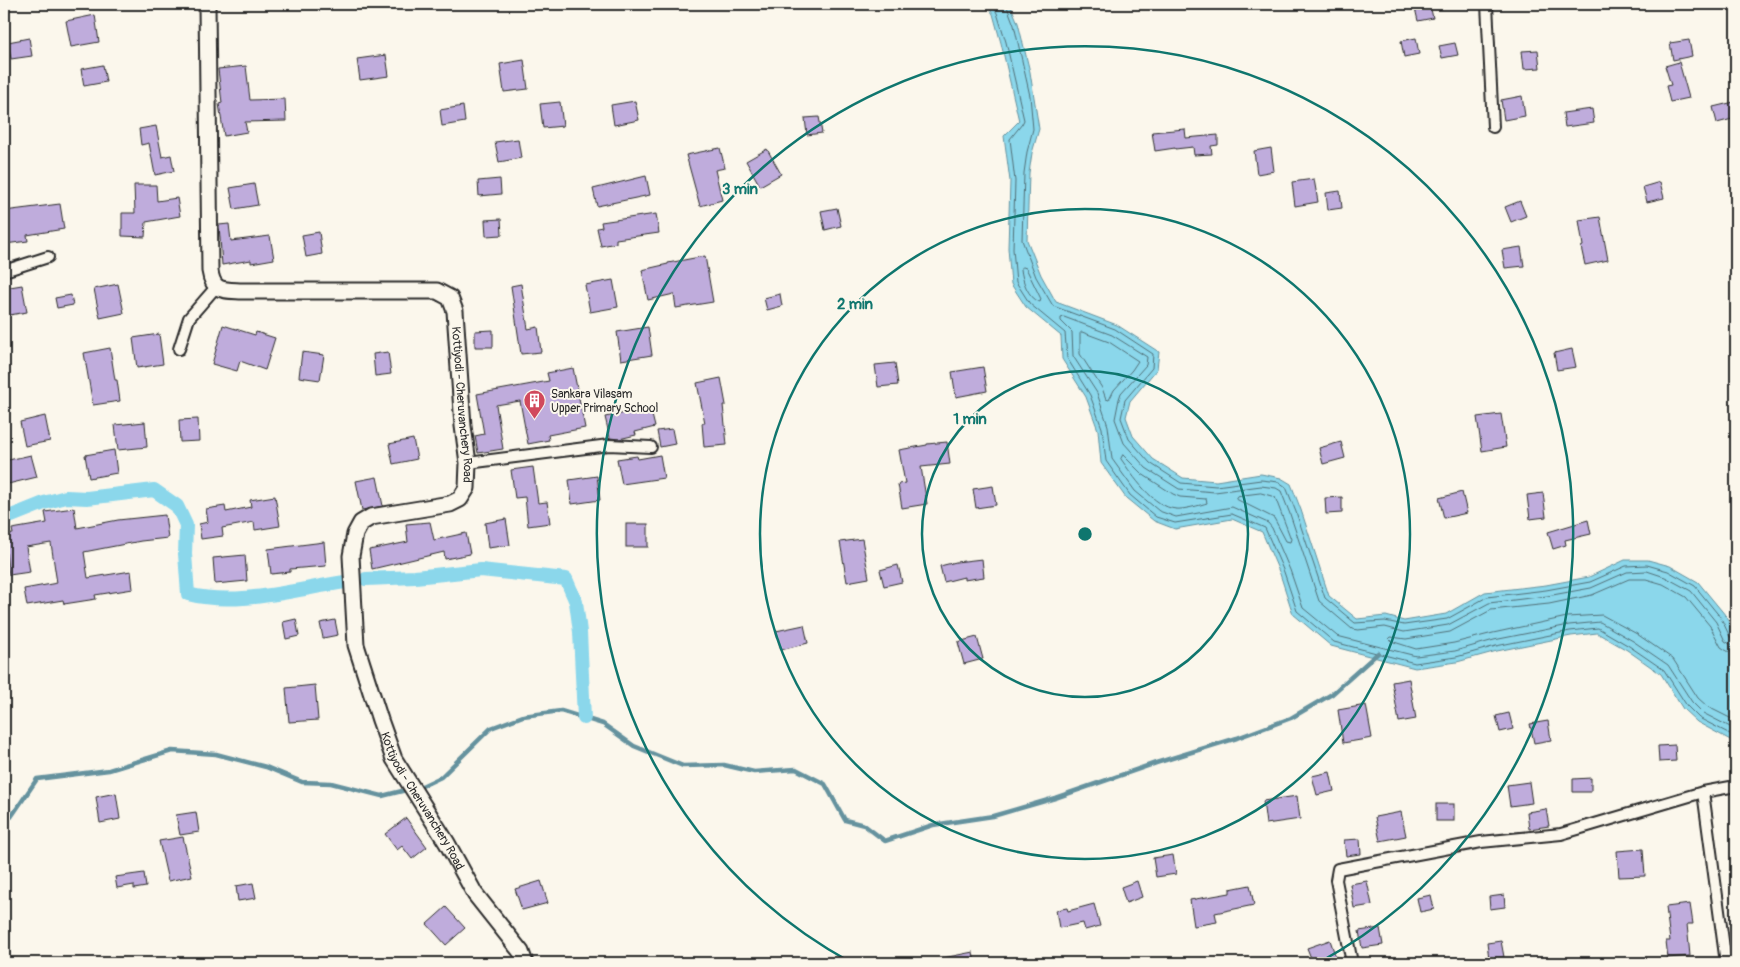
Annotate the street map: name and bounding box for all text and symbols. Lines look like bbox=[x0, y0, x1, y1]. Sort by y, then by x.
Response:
text: 3 min bbox=[722, 180, 758, 199]
text: 2 min bbox=[837, 295, 873, 314]
street label: Kottiyodi - Cheruvanchery Road bbox=[449, 326, 476, 483]
place label: Sankara Vilasam Upper Primary School bbox=[551, 387, 658, 416]
building icon: Sankara Vilasam Upper Primary School bbox=[523, 389, 547, 420]
text: 1 min bbox=[953, 410, 987, 429]
centre of rings bbox=[1076, 525, 1094, 543]
street label: Kottiyodi - Cheruvanchery Road bbox=[377, 730, 468, 872]

